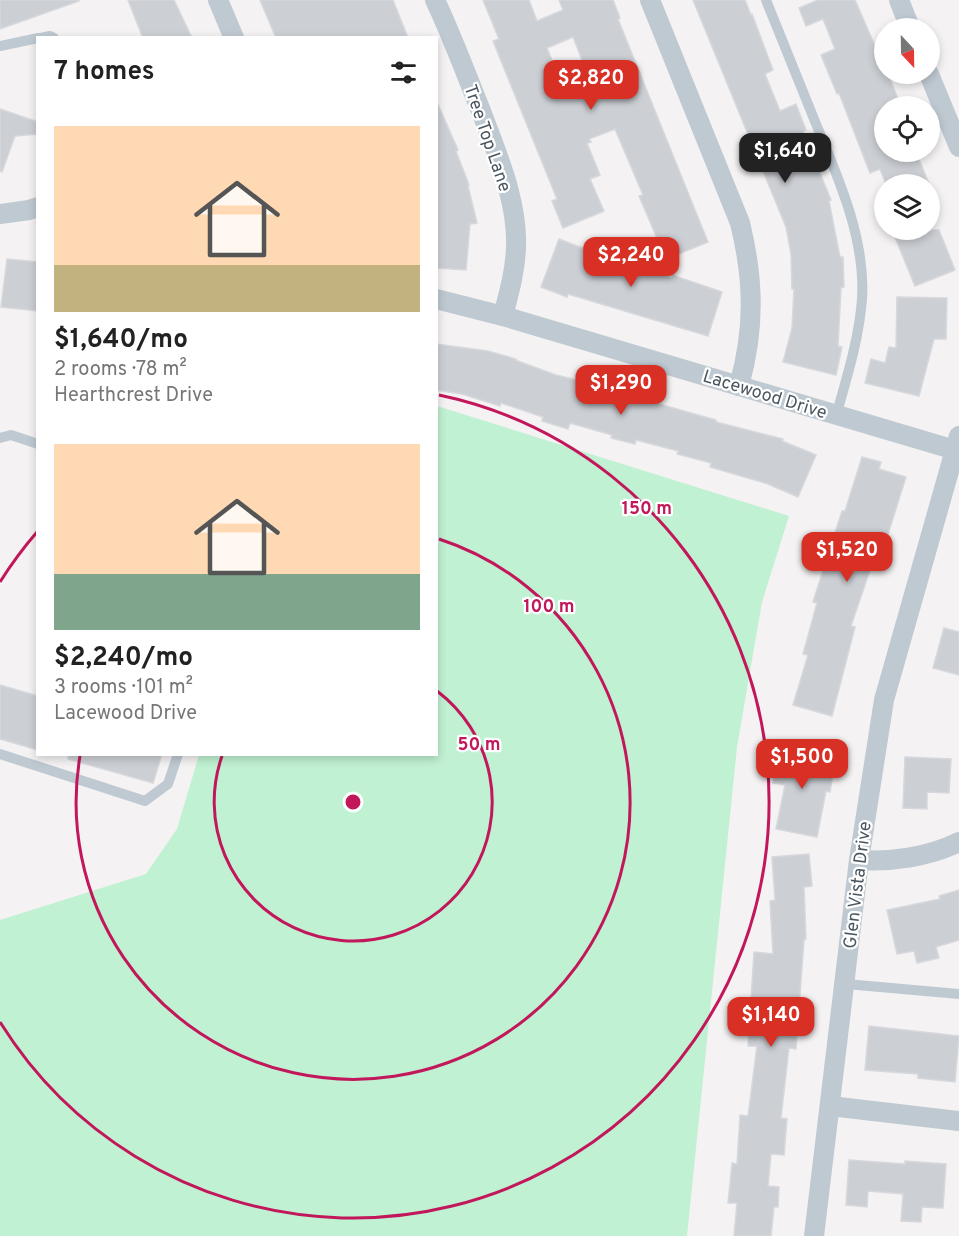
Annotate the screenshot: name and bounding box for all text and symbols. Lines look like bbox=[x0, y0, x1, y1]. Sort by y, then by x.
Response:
north arrow bbox=[874, 18, 940, 84]
map controls bbox=[874, 18, 940, 240]
text: 7 homes bbox=[54, 56, 154, 89]
icon: filters bbox=[387, 56, 420, 89]
pin: $2,820 bbox=[542, 60, 640, 111]
text: $2,820 bbox=[558, 66, 624, 92]
street label: Tree Top Lane bbox=[458, 82, 516, 195]
button: locate bbox=[874, 96, 940, 162]
pin: $1,640 bbox=[736, 133, 834, 184]
text: $1,640 bbox=[753, 139, 817, 165]
icon: home bbox=[183, 165, 291, 273]
button: layers bbox=[874, 174, 940, 240]
pin: $2,240 bbox=[582, 237, 680, 288]
text: $2,240 bbox=[597, 243, 665, 269]
text: $1,640/mo bbox=[54, 324, 188, 357]
text: 2 rooms · 78 m² bbox=[54, 357, 187, 383]
pin: $1,290 bbox=[572, 365, 670, 416]
street label: Lacewood Drive bbox=[700, 366, 830, 425]
text: $1,290 bbox=[590, 371, 653, 397]
text: Hearthcrest Drive bbox=[54, 383, 213, 409]
icon: home bbox=[183, 483, 291, 591]
text: 150 m bbox=[622, 498, 672, 521]
pin: $1,520 bbox=[798, 532, 896, 583]
text: $1,520 bbox=[816, 538, 878, 564]
text: 100 m bbox=[523, 596, 575, 619]
text: $2,240/mo bbox=[54, 642, 193, 675]
text: 3 rooms · 101 m² bbox=[54, 675, 193, 701]
text: Lacewood Drive bbox=[54, 701, 197, 727]
text: 50 m bbox=[457, 734, 501, 757]
pin: $1,500 bbox=[753, 739, 851, 790]
text: $1,500 bbox=[770, 745, 834, 771]
centre of rings bbox=[343, 792, 363, 812]
street label: Glen Vista Drive bbox=[839, 820, 878, 950]
pin: $1,140 bbox=[722, 997, 820, 1048]
text: $1,140 bbox=[741, 1003, 801, 1029]

